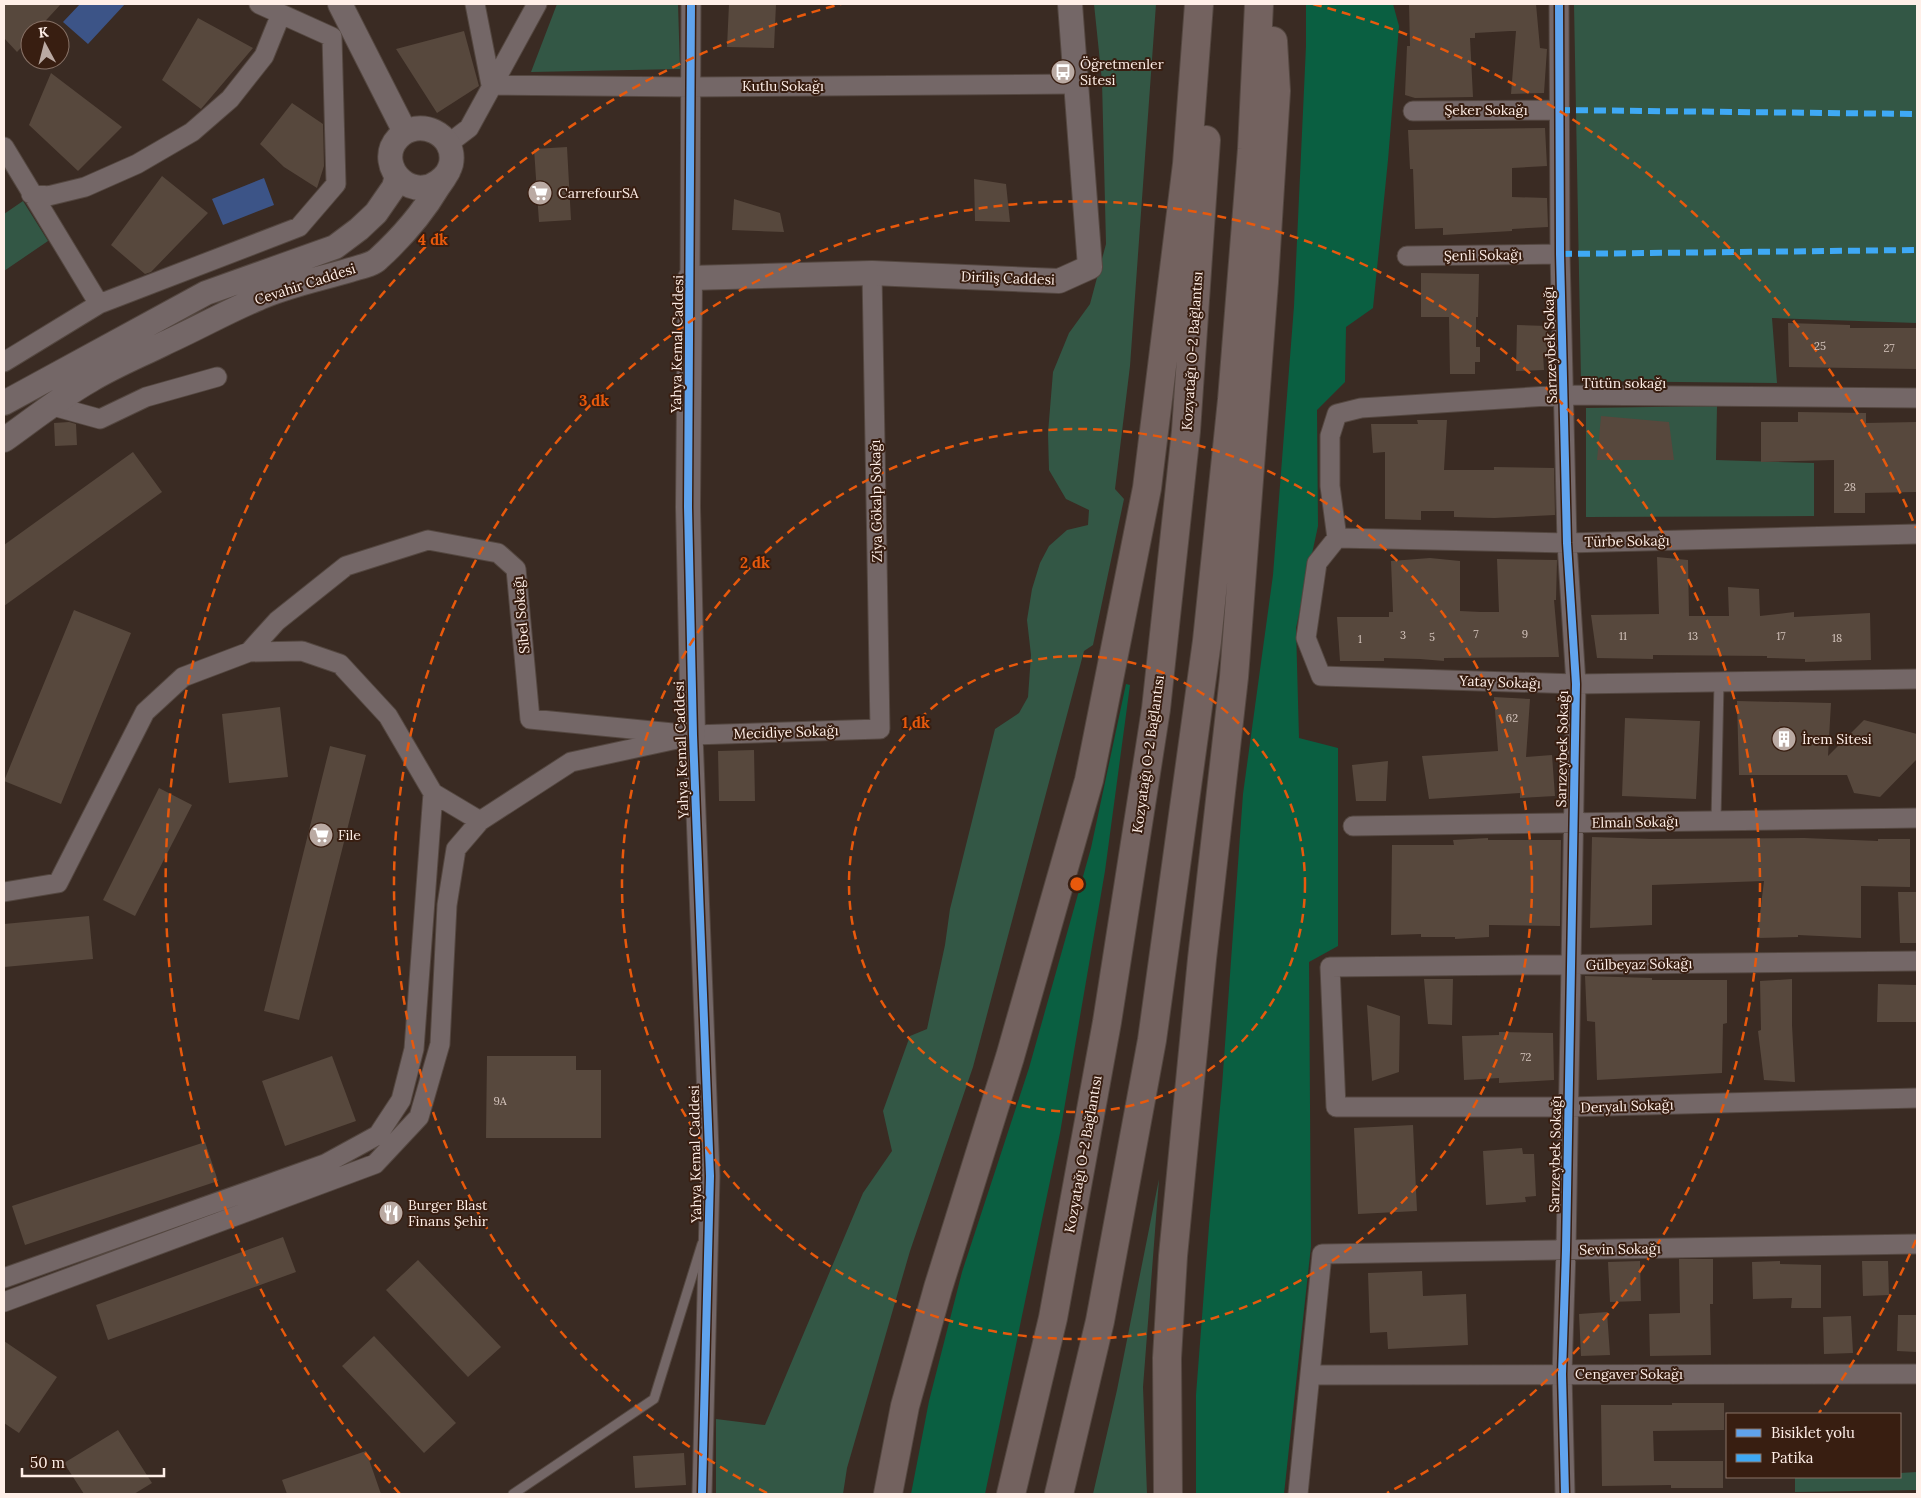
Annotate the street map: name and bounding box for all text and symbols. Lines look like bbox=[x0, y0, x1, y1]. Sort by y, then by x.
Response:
north arrow bbox=[20, 20, 70, 70]
text: K bbox=[37, 23, 49, 42]
place label: Öğretmenler Sitesi bbox=[1080, 55, 1164, 89]
bus stop icon: Öğretmenler Sitesi bbox=[1050, 59, 1076, 85]
street label: Kutlu Sokağı bbox=[742, 77, 824, 95]
street label: Şeker Sokağı bbox=[1444, 101, 1528, 119]
supermarket icon: CarrefourSA bbox=[527, 180, 553, 206]
place label: CarrefourSA bbox=[558, 184, 639, 202]
text: 4 dk bbox=[418, 230, 448, 249]
street label: Şenli Sokağı bbox=[1444, 245, 1522, 265]
street label: Cevahir Caddesi bbox=[252, 259, 358, 309]
street label: Diriliş Caddesi bbox=[961, 267, 1055, 289]
street label: Kozyatağı O-2 Bağlantısı bbox=[1177, 271, 1207, 431]
street label: Yahya Kemal Caddesi bbox=[667, 275, 687, 414]
street label: Sarızeybek Sokağı bbox=[1539, 286, 1561, 404]
house number: 25 bbox=[1814, 339, 1826, 353]
house number: 27 bbox=[1884, 341, 1894, 355]
street label: Tütün sokağı bbox=[1582, 374, 1666, 392]
text: 3 dk bbox=[579, 391, 609, 410]
street label: Ziya Gökalp Sokağı bbox=[866, 439, 886, 563]
house number: 28 bbox=[1844, 480, 1856, 494]
street label: Türbe Sokağı bbox=[1584, 531, 1670, 551]
text: 2 dk bbox=[740, 553, 770, 572]
street label: Sibel Sokağı bbox=[509, 575, 533, 655]
house number: 7 bbox=[1473, 627, 1479, 641]
house number: 9 bbox=[1522, 627, 1528, 641]
house number: 3 bbox=[1400, 628, 1406, 642]
house number: 11 bbox=[1619, 629, 1627, 643]
house number: 13 bbox=[1688, 629, 1698, 643]
house number: 17 bbox=[1776, 629, 1786, 643]
house number: 5 bbox=[1429, 630, 1435, 644]
house number: 18 bbox=[1832, 631, 1842, 645]
house number: 1 bbox=[1358, 632, 1362, 646]
street label: Yatay Sokağı bbox=[1458, 672, 1541, 692]
street label: Kozyatağı O-2 Bağlantısı bbox=[1128, 674, 1168, 834]
street label: Yahya Kemal Caddesi bbox=[670, 681, 692, 820]
street label: Sarızeybek Sokağı bbox=[1552, 690, 1572, 808]
house number: 62 bbox=[1506, 711, 1518, 725]
text: 1 dk bbox=[902, 713, 930, 732]
street label: Mecidiye Sokağı bbox=[733, 721, 839, 743]
building icon: İrem Sitesi bbox=[1771, 726, 1797, 752]
place label: İrem Sitesi bbox=[1802, 730, 1872, 748]
street label: Elmalı Sokağı bbox=[1592, 812, 1678, 832]
supermarket icon: File bbox=[308, 822, 334, 848]
place label: File bbox=[338, 826, 361, 844]
centre of rings bbox=[1068, 875, 1086, 893]
street label: Gülbeyaz Sokağı bbox=[1585, 954, 1693, 974]
house number: 72 bbox=[1521, 1050, 1532, 1064]
street label: Kozyatağı O-2 Bağlantısı bbox=[1060, 1074, 1106, 1234]
street label: Yahya Kemal Caddesi bbox=[685, 1085, 705, 1224]
house number: 9A bbox=[493, 1094, 508, 1108]
street label: Sarızeybek Sokağı bbox=[1545, 1095, 1565, 1213]
street label: Deryalı Sokağı bbox=[1580, 1095, 1674, 1117]
place label: Burger Blast Finans Şehir bbox=[408, 1196, 488, 1230]
restaurant icon: Burger Blast Finans Şehir bbox=[378, 1200, 404, 1226]
street label: Sevin Sokağı bbox=[1579, 1239, 1661, 1259]
street label: Cengaver Sokağı bbox=[1575, 1365, 1683, 1383]
legend bbox=[1726, 1413, 1901, 1478]
text: Bisiklet yolu bbox=[1771, 1423, 1855, 1442]
scale bar bbox=[22, 1446, 165, 1478]
text: Patika bbox=[1771, 1448, 1814, 1467]
text: 50 m bbox=[30, 1453, 65, 1472]

